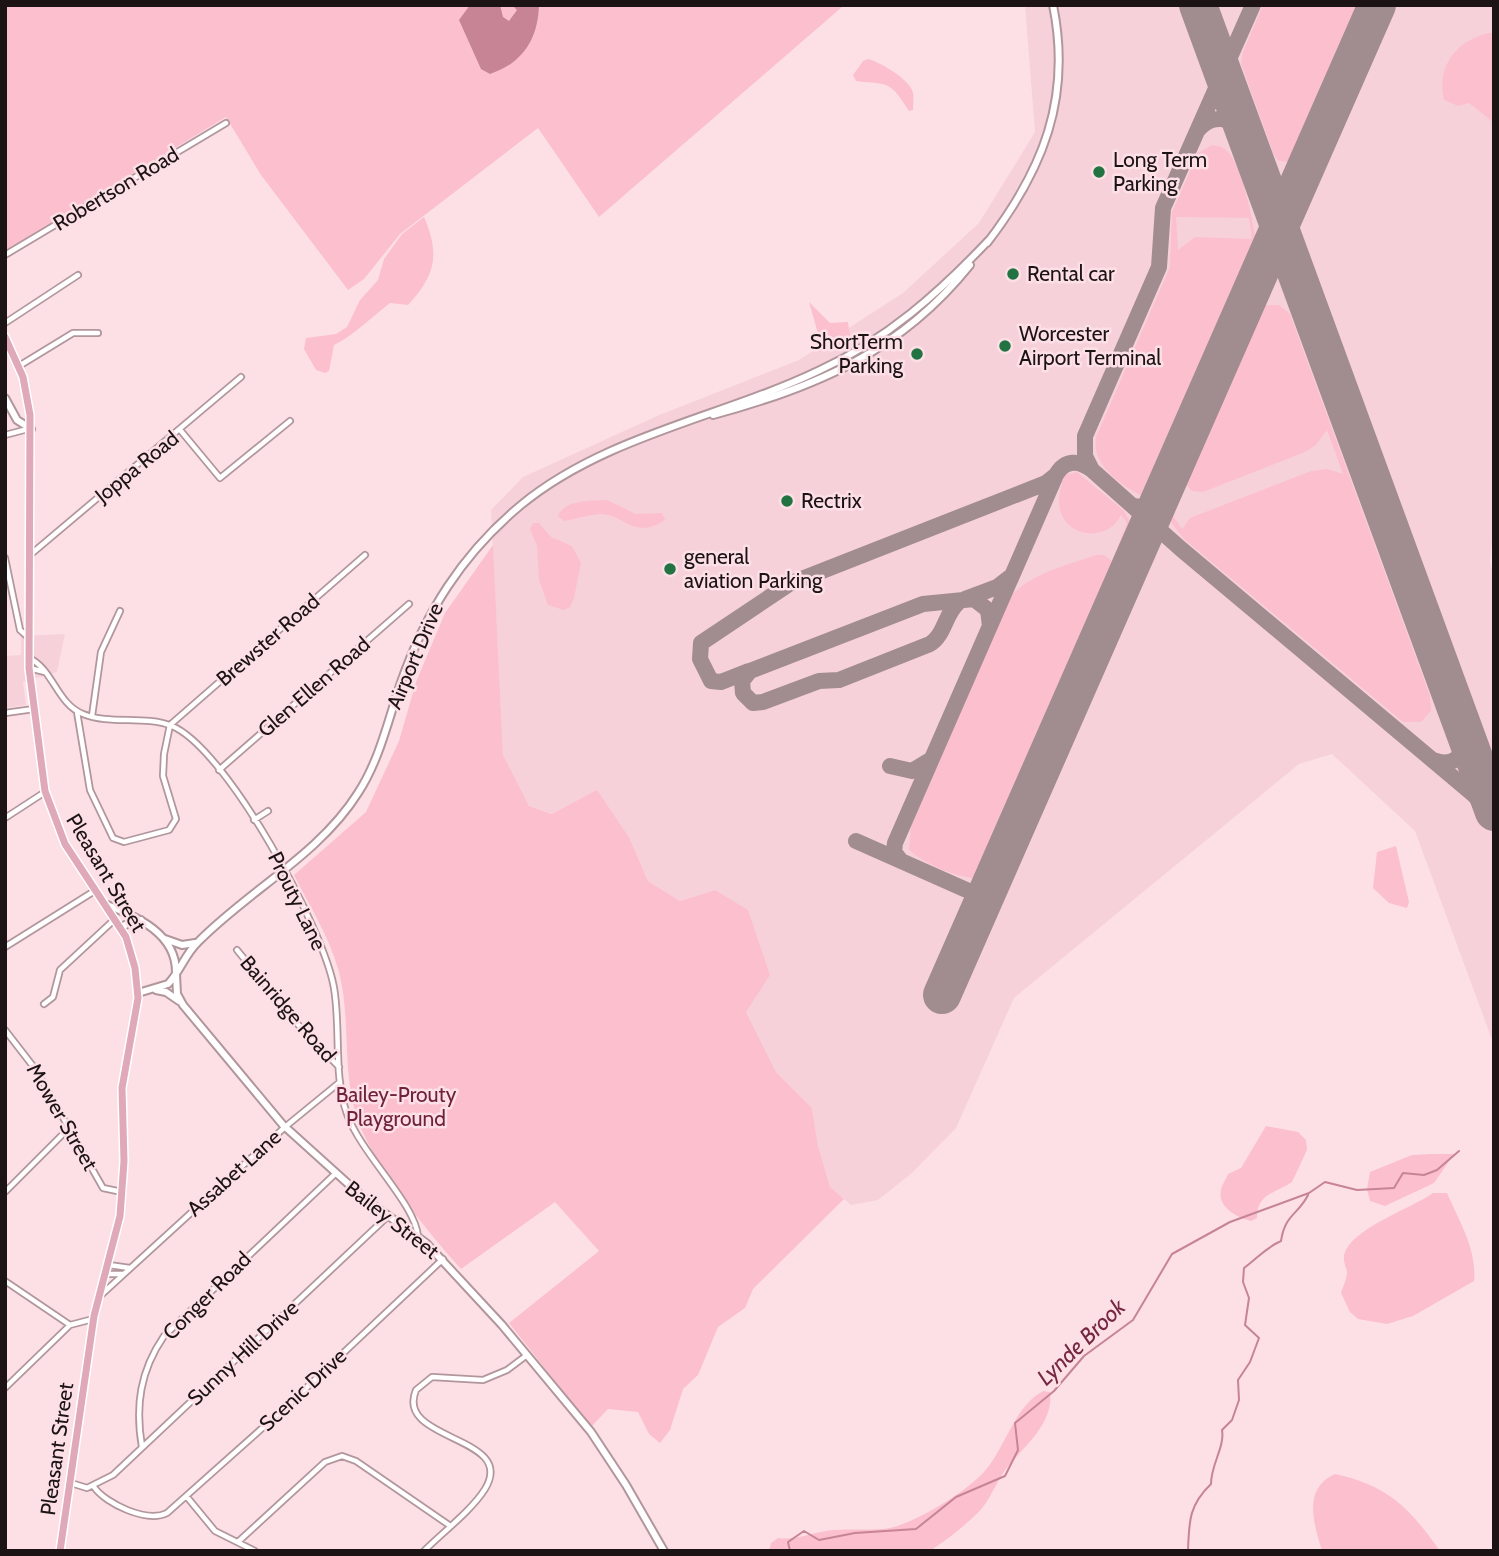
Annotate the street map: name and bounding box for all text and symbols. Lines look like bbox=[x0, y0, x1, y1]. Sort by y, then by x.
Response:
street label: Robertson Road bbox=[48, 141, 183, 236]
place label: Long Term Parking bbox=[1113, 147, 1207, 196]
marker: Long Term Parking bbox=[1091, 164, 1107, 180]
place label: Rental car bbox=[1027, 261, 1115, 286]
marker: Rental car bbox=[1005, 266, 1021, 282]
place label: Worcester Airport Terminal bbox=[1019, 321, 1161, 370]
place label: ShortTerm Parking bbox=[810, 329, 904, 378]
marker: Worcester Airport Terminal bbox=[997, 338, 1013, 354]
marker: ShortTerm Parking bbox=[909, 346, 925, 362]
street label: Joppa Road bbox=[89, 425, 184, 509]
place label: Rectrix bbox=[801, 488, 862, 513]
marker: Rectrix bbox=[779, 493, 795, 509]
place label: general aviation Parking bbox=[684, 544, 823, 593]
marker: general aviation Parking bbox=[662, 561, 678, 577]
street label: Brewster Road bbox=[211, 588, 324, 691]
street label: Airport Drive bbox=[381, 599, 448, 713]
street label: Glen Ellen Road bbox=[253, 631, 375, 742]
street label: Pleasant Street bbox=[61, 809, 152, 936]
street label: Prouty Lane bbox=[263, 848, 332, 954]
street label: Bainridge Road bbox=[235, 950, 341, 1067]
street label: Mower Street bbox=[22, 1059, 103, 1175]
park label: Bailey-Prouty Playground bbox=[336, 1082, 457, 1131]
street label: Assabet Lane bbox=[182, 1124, 286, 1221]
street label: Bailey Street bbox=[341, 1175, 444, 1264]
street label: Conger Road bbox=[157, 1246, 256, 1345]
water label: Lynde Brook bbox=[1031, 1292, 1132, 1391]
street label: Sunny Hill Drive bbox=[182, 1295, 303, 1410]
street label: Scenic Drive bbox=[254, 1343, 352, 1436]
street label: Pleasant Street bbox=[35, 1381, 78, 1517]

